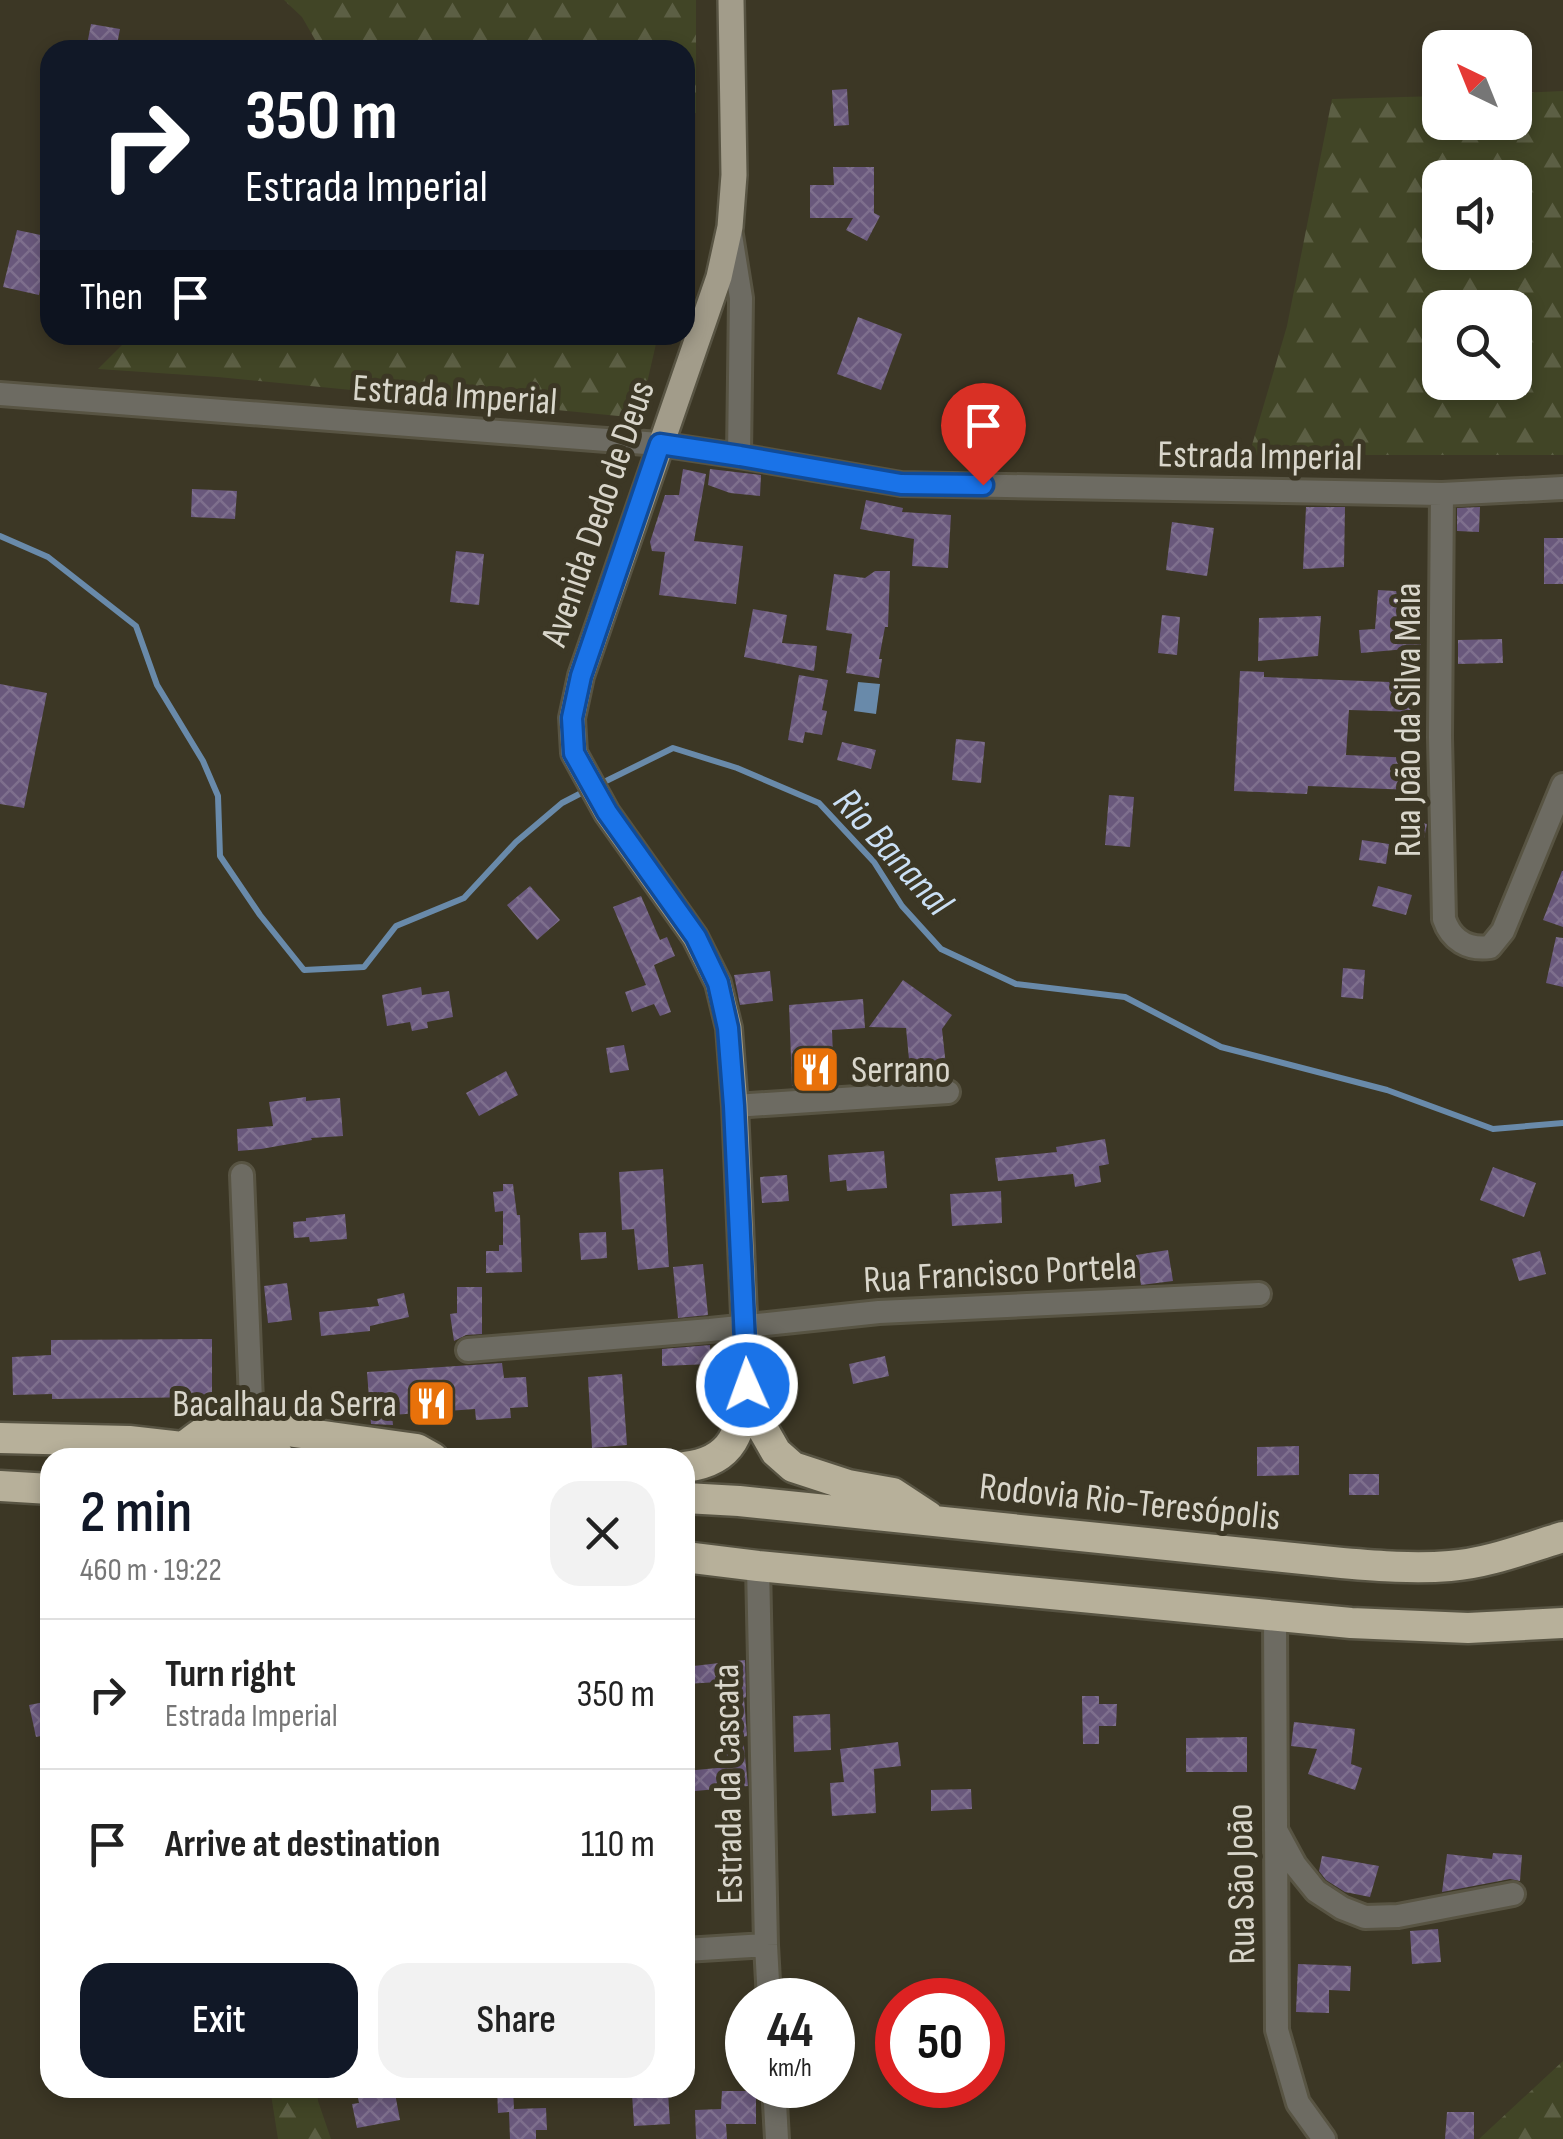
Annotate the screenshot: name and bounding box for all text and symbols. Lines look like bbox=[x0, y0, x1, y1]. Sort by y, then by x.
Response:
north arrow bbox=[1422, 30, 1532, 140]
map controls bbox=[1422, 30, 1532, 400]
text: 350 m bbox=[245, 75, 398, 159]
icon: right bbox=[80, 80, 210, 210]
text: Estrada Imperial bbox=[245, 160, 488, 215]
button: sound bbox=[1422, 160, 1532, 270]
icon: arrive bbox=[163, 270, 218, 325]
text: Then bbox=[80, 275, 143, 320]
button: search bbox=[1422, 290, 1532, 400]
street label: Estrada Imperial bbox=[351, 366, 559, 425]
street label: Avenida Dedo de Deus bbox=[532, 375, 665, 653]
pin bbox=[941, 383, 1026, 486]
icon: arrive bbox=[956, 398, 1011, 453]
street label: Estrada Imperial bbox=[1157, 432, 1363, 481]
street label: Rua João da Silva Maia bbox=[1386, 583, 1431, 857]
water label: Rio Bananal bbox=[823, 779, 963, 927]
restaurant icon: Serrano bbox=[790, 1043, 842, 1095]
place label: Serrano bbox=[851, 1048, 950, 1093]
street label: Rua Francisco Portela bbox=[862, 1244, 1138, 1303]
position arrow bbox=[695, 1333, 799, 1437]
restaurant icon: Bacalhau da Serra bbox=[406, 1377, 458, 1429]
place label: Bacalhau da Serra bbox=[172, 1382, 397, 1427]
street label: Rodovia Rio-Teresópolis bbox=[977, 1464, 1283, 1541]
text: 2 min bbox=[80, 1477, 192, 1549]
button: close bbox=[550, 1481, 655, 1586]
text: 460 m · 19:22 bbox=[80, 1551, 222, 1590]
text: Turn right bbox=[165, 1652, 296, 1697]
street label: Estrada da Cascata bbox=[704, 1663, 753, 1904]
icon: right bbox=[80, 1667, 135, 1722]
text: 350 m bbox=[576, 1672, 655, 1717]
text: Estrada Imperial bbox=[165, 1697, 338, 1736]
street label: Rua São João bbox=[1218, 1803, 1265, 1965]
icon: arrive bbox=[80, 1817, 135, 1872]
text: Arrive at destination bbox=[165, 1822, 440, 1867]
text: 110 m bbox=[581, 1822, 655, 1867]
button: Exit bbox=[80, 1963, 358, 2078]
button: Share bbox=[378, 1963, 655, 2078]
speed limit sign: 50 bbox=[875, 1978, 1005, 2108]
text: 44 bbox=[767, 2001, 813, 2061]
text: km/h bbox=[768, 2053, 812, 2084]

